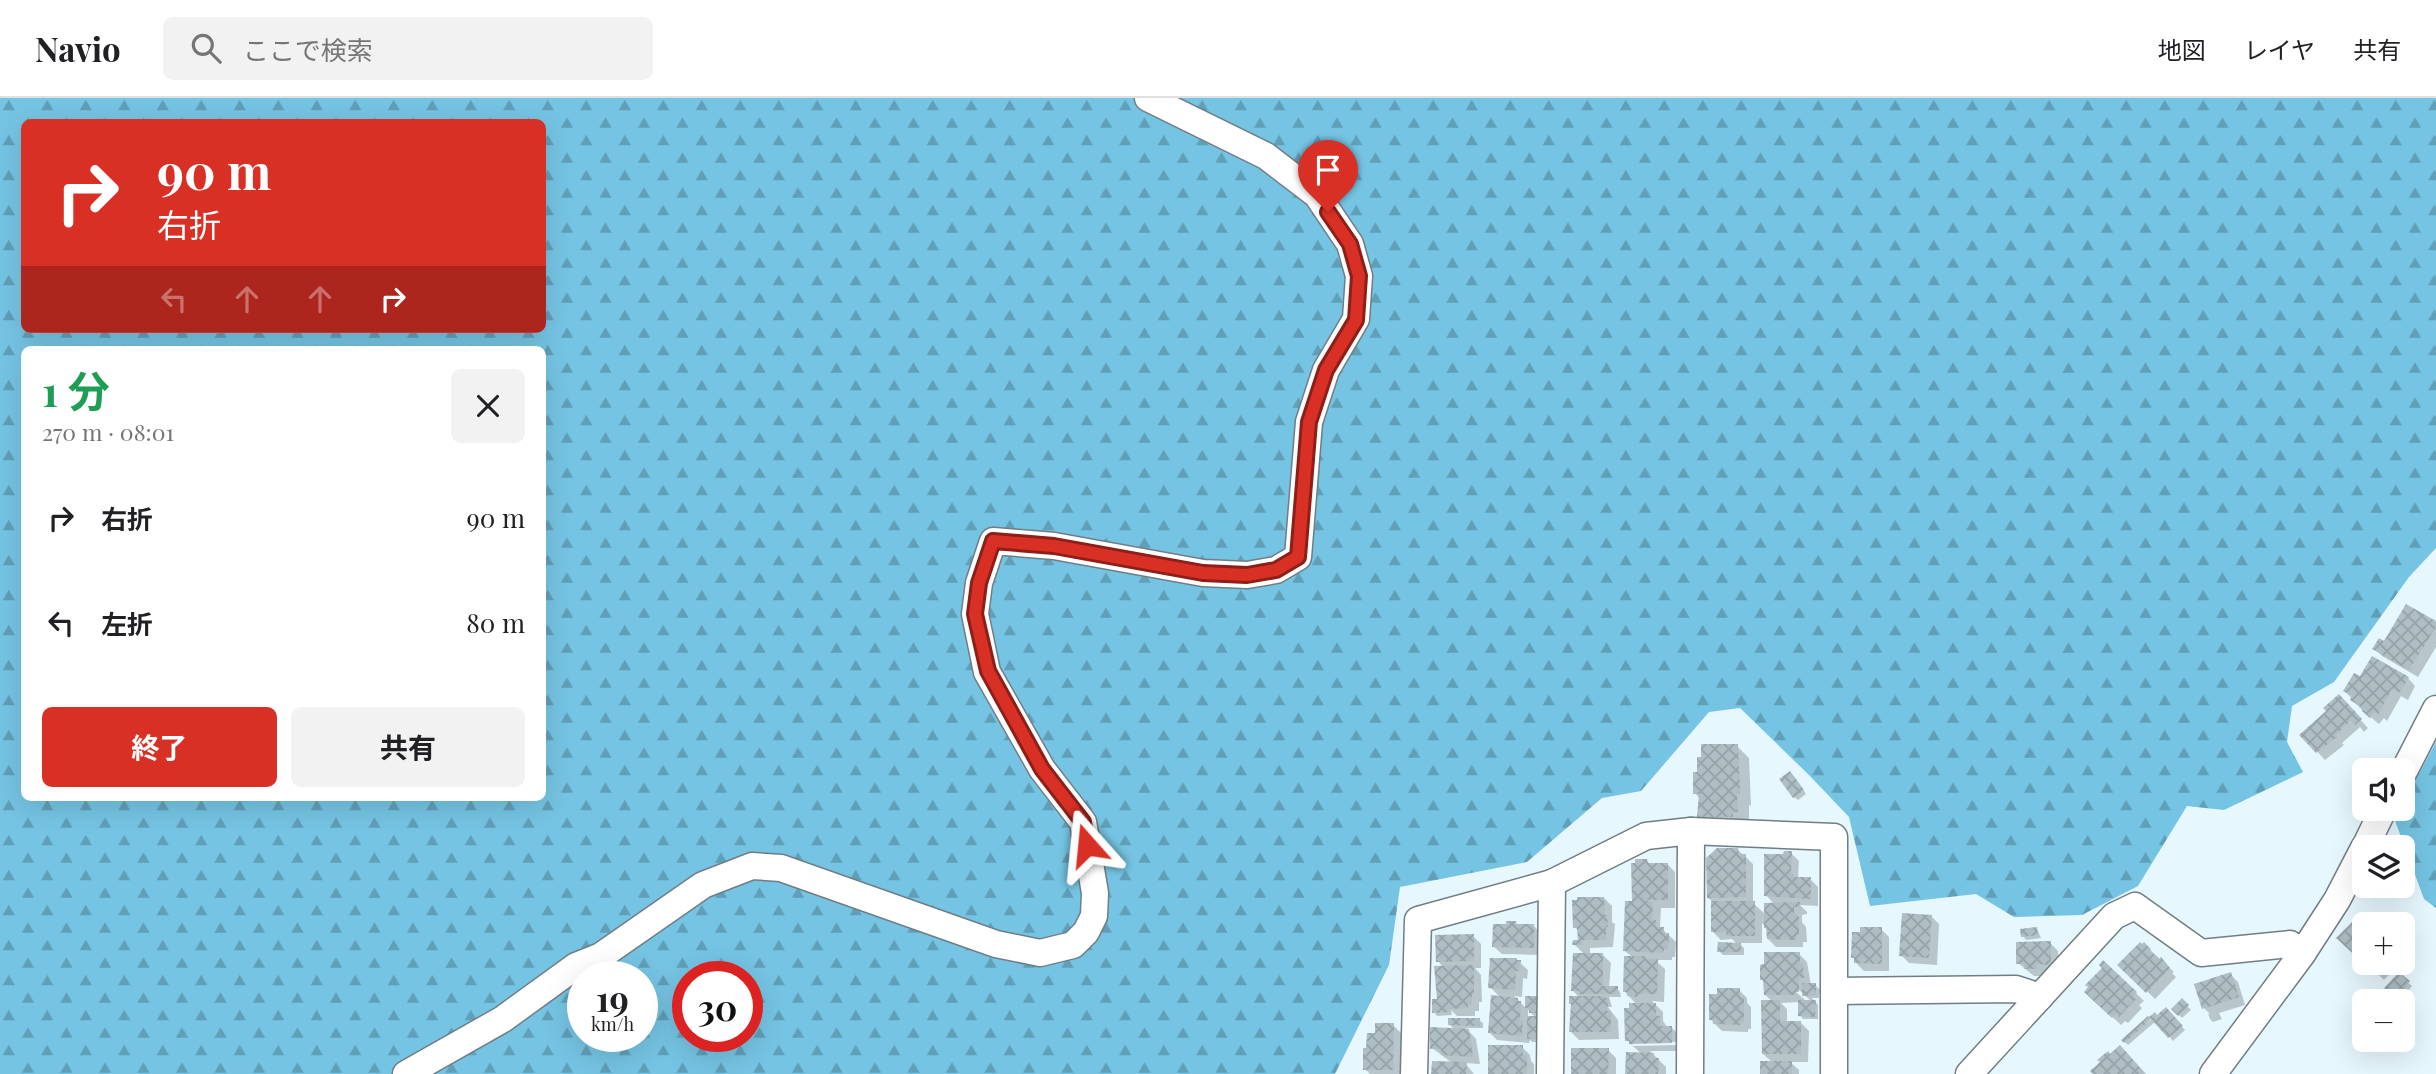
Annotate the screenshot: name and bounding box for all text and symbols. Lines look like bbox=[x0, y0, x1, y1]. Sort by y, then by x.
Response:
search box bbox=[163, 17, 653, 80]
text: Navio bbox=[35, 26, 121, 70]
icon: search bbox=[187, 29, 225, 67]
text: ここで検索 bbox=[243, 32, 373, 67]
text: 地図 bbox=[2158, 33, 2206, 65]
text: レイヤ bbox=[2244, 33, 2315, 65]
text: 共有 bbox=[2353, 33, 2401, 65]
text: 90 m bbox=[157, 137, 271, 202]
pin bbox=[1298, 140, 1358, 212]
icon: right bbox=[42, 147, 133, 238]
icon: arrive bbox=[1309, 151, 1347, 189]
text: 右折 bbox=[157, 202, 221, 245]
icon: left bbox=[155, 280, 193, 318]
icon: ahead bbox=[228, 280, 266, 318]
icon: ahead bbox=[301, 280, 339, 318]
icon: right bbox=[374, 280, 412, 318]
text: 1 分 bbox=[42, 362, 110, 418]
button: close bbox=[451, 369, 525, 443]
text: 270 m · 08:01 bbox=[42, 416, 174, 447]
icon: right bbox=[42, 499, 80, 537]
text: 90 m bbox=[467, 500, 525, 535]
text: 右折 bbox=[101, 501, 153, 536]
icon: left bbox=[42, 604, 80, 642]
text: 80 m bbox=[466, 605, 525, 640]
text: 左折 bbox=[101, 606, 153, 641]
button: 終了 bbox=[42, 707, 277, 787]
button: 共有 bbox=[291, 707, 525, 787]
map controls bbox=[2352, 758, 2415, 1052]
button: sound bbox=[2352, 758, 2415, 821]
position arrow bbox=[1050, 808, 1124, 882]
button: layers bbox=[2352, 835, 2415, 898]
button: + bbox=[2352, 912, 2415, 975]
speed limit sign: 30 bbox=[672, 961, 763, 1052]
text: 19 bbox=[596, 974, 629, 1021]
button: − bbox=[2352, 989, 2415, 1052]
text: km/h bbox=[591, 1012, 634, 1036]

